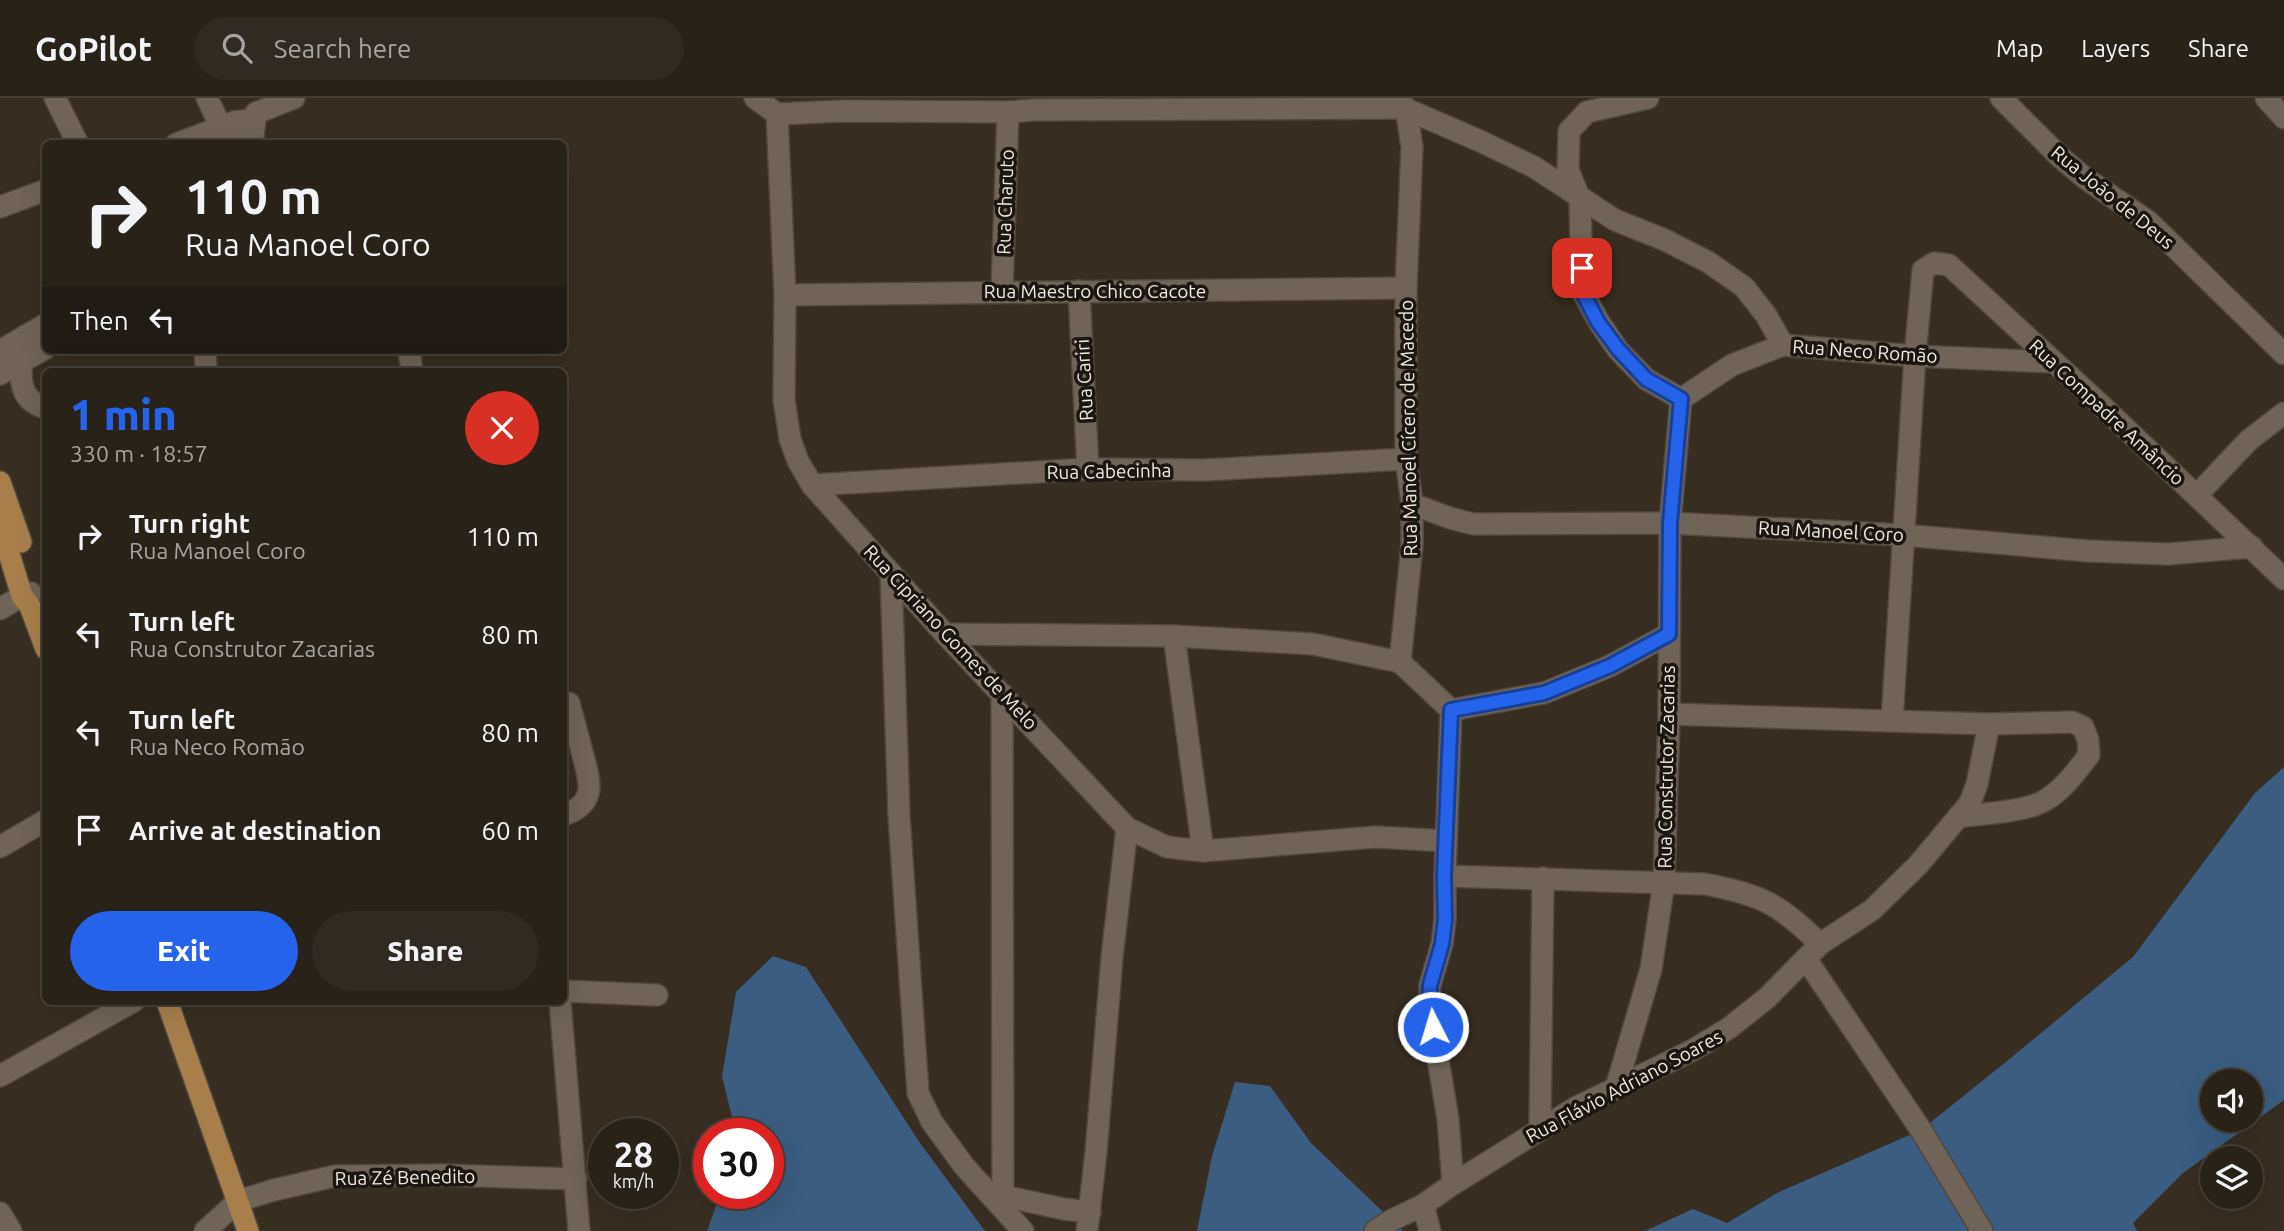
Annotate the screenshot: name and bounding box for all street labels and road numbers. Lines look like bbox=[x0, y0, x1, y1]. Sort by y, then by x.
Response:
street label: Rua João de Deus bbox=[2047, 141, 2179, 253]
street label: Rua Charuto bbox=[992, 149, 1018, 255]
street label: Rua Maestro Chico Cacote bbox=[984, 280, 1206, 302]
street label: Rua Manoel Cícero de Macedo bbox=[1395, 299, 1421, 557]
street label: Rua Compadre Amâncio bbox=[2025, 334, 2189, 490]
street label: Rua Neco Romão bbox=[1792, 335, 1938, 367]
street label: Rua Cariri bbox=[1071, 339, 1097, 421]
street label: Rua Cabecinha bbox=[1046, 459, 1172, 483]
street label: Rua Manoel Coro bbox=[1758, 516, 1904, 546]
street label: Rua Cipriano Gomes de Melo bbox=[860, 540, 1042, 734]
street label: Rua Construtor Zacarias bbox=[1653, 665, 1679, 869]
street label: Rua Flávio Adriano Soares bbox=[1522, 1025, 1726, 1147]
street label: Rua Zé Benedito bbox=[335, 1165, 475, 1189]

